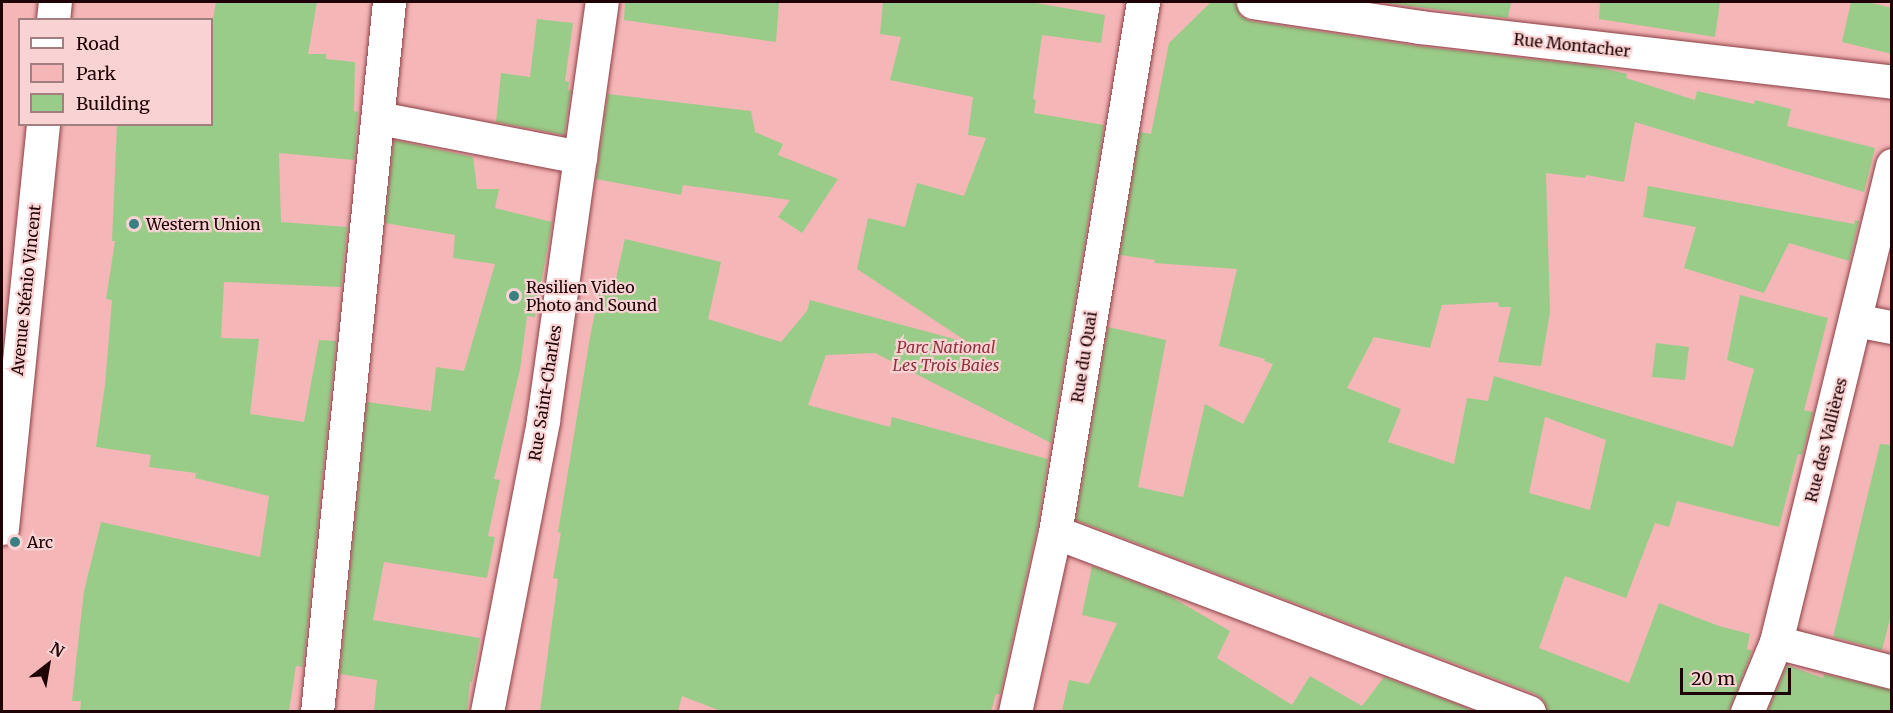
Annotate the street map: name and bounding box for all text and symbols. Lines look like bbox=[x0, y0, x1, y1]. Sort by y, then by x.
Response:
legend bbox=[18, 18, 213, 126]
street label: Rue Montacher bbox=[1513, 29, 1631, 61]
text: Road bbox=[76, 32, 120, 55]
text: Park bbox=[76, 62, 116, 85]
text: Building bbox=[76, 92, 150, 115]
street label: Avenue Sténio Vincent bbox=[7, 204, 45, 376]
place label: Western Union bbox=[146, 214, 261, 234]
marker: Western Union bbox=[127, 217, 141, 231]
place label: Resilien Video Photo and Sound bbox=[526, 277, 657, 315]
marker: Resilien Video Photo and Sound bbox=[507, 289, 521, 303]
street label: Rue du Quai bbox=[1067, 310, 1101, 404]
street label: Rue Saint-Charles bbox=[525, 324, 565, 462]
park label: Parc National Les Trois Baies bbox=[893, 337, 999, 375]
street label: Rue des Vallières bbox=[1801, 376, 1851, 504]
place label: Arc bbox=[27, 532, 53, 552]
marker: Arc bbox=[8, 535, 22, 549]
north arrow bbox=[18, 635, 78, 695]
text: N bbox=[47, 638, 68, 661]
scale bar bbox=[1683, 656, 1794, 694]
text: 20 m bbox=[1691, 667, 1735, 690]

